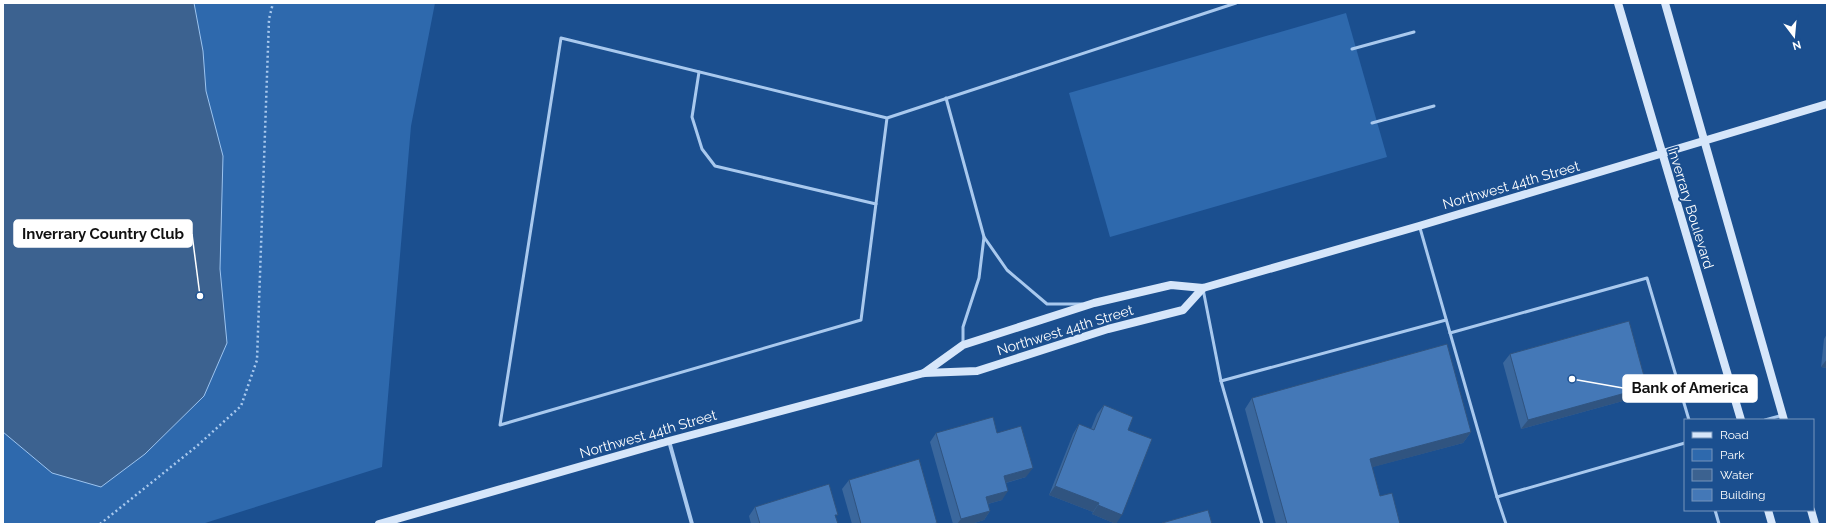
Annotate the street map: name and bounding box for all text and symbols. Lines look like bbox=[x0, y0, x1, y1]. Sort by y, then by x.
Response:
north arrow bbox=[1774, 16, 1814, 56]
text: N bbox=[1791, 38, 1802, 53]
street label: Inverrary Boulevard bbox=[1665, 145, 1717, 271]
street label: Northwest 44th Street bbox=[1441, 158, 1582, 212]
callout: Inverrary Country Club bbox=[14, 220, 192, 247]
text: Inverrary Country Club bbox=[22, 225, 185, 243]
street label: Northwest 44th Street bbox=[995, 302, 1135, 358]
callout: Bank of America bbox=[1623, 375, 1757, 402]
text: Bank of America bbox=[1632, 379, 1749, 397]
street label: Northwest 44th Street bbox=[578, 407, 719, 461]
legend bbox=[1684, 419, 1814, 511]
text: Road bbox=[1720, 428, 1749, 442]
text: Park bbox=[1720, 448, 1745, 462]
text: Water bbox=[1720, 468, 1754, 482]
text: Building bbox=[1720, 488, 1766, 502]

